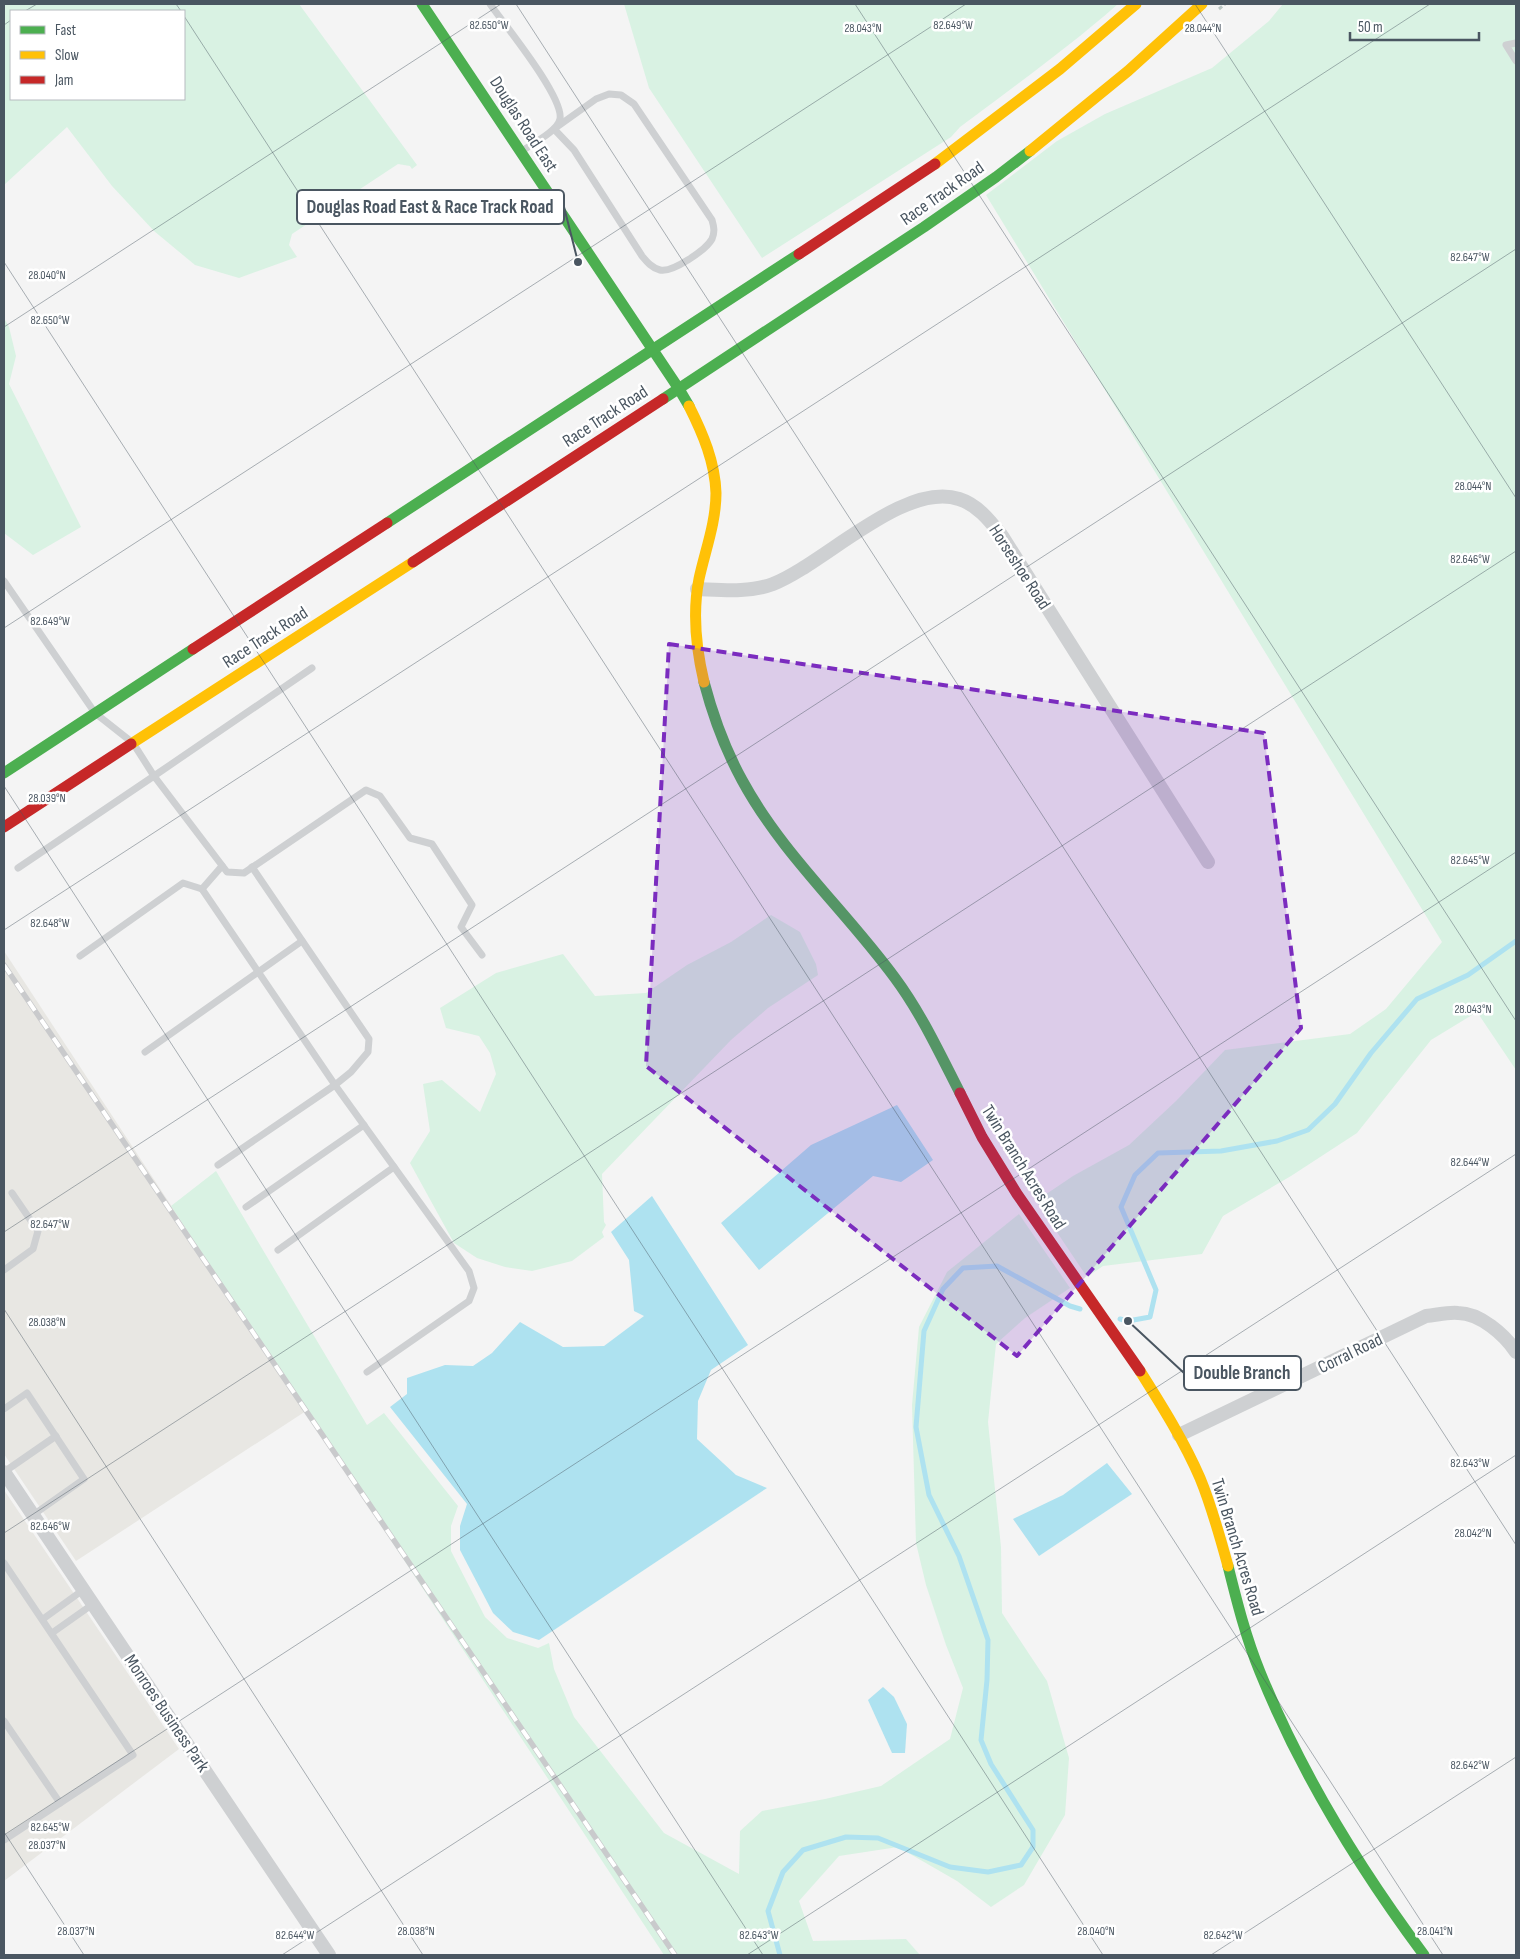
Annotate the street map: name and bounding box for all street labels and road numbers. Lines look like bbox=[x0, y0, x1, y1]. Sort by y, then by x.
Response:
street label: Douglas Road East bbox=[485, 73, 562, 176]
street label: Race Track Road bbox=[897, 157, 988, 230]
street label: Race Track Road bbox=[559, 381, 652, 452]
street label: Horseshoe Road bbox=[984, 521, 1055, 614]
street label: Race Track Road bbox=[219, 602, 312, 673]
street label: Twin Branch Acres Road bbox=[977, 1101, 1070, 1233]
street label: Corral Road bbox=[1315, 1329, 1386, 1378]
street label: Twin Branch Acres Road bbox=[1207, 1476, 1268, 1618]
street label: Monroes Business Park bbox=[120, 1651, 214, 1776]

